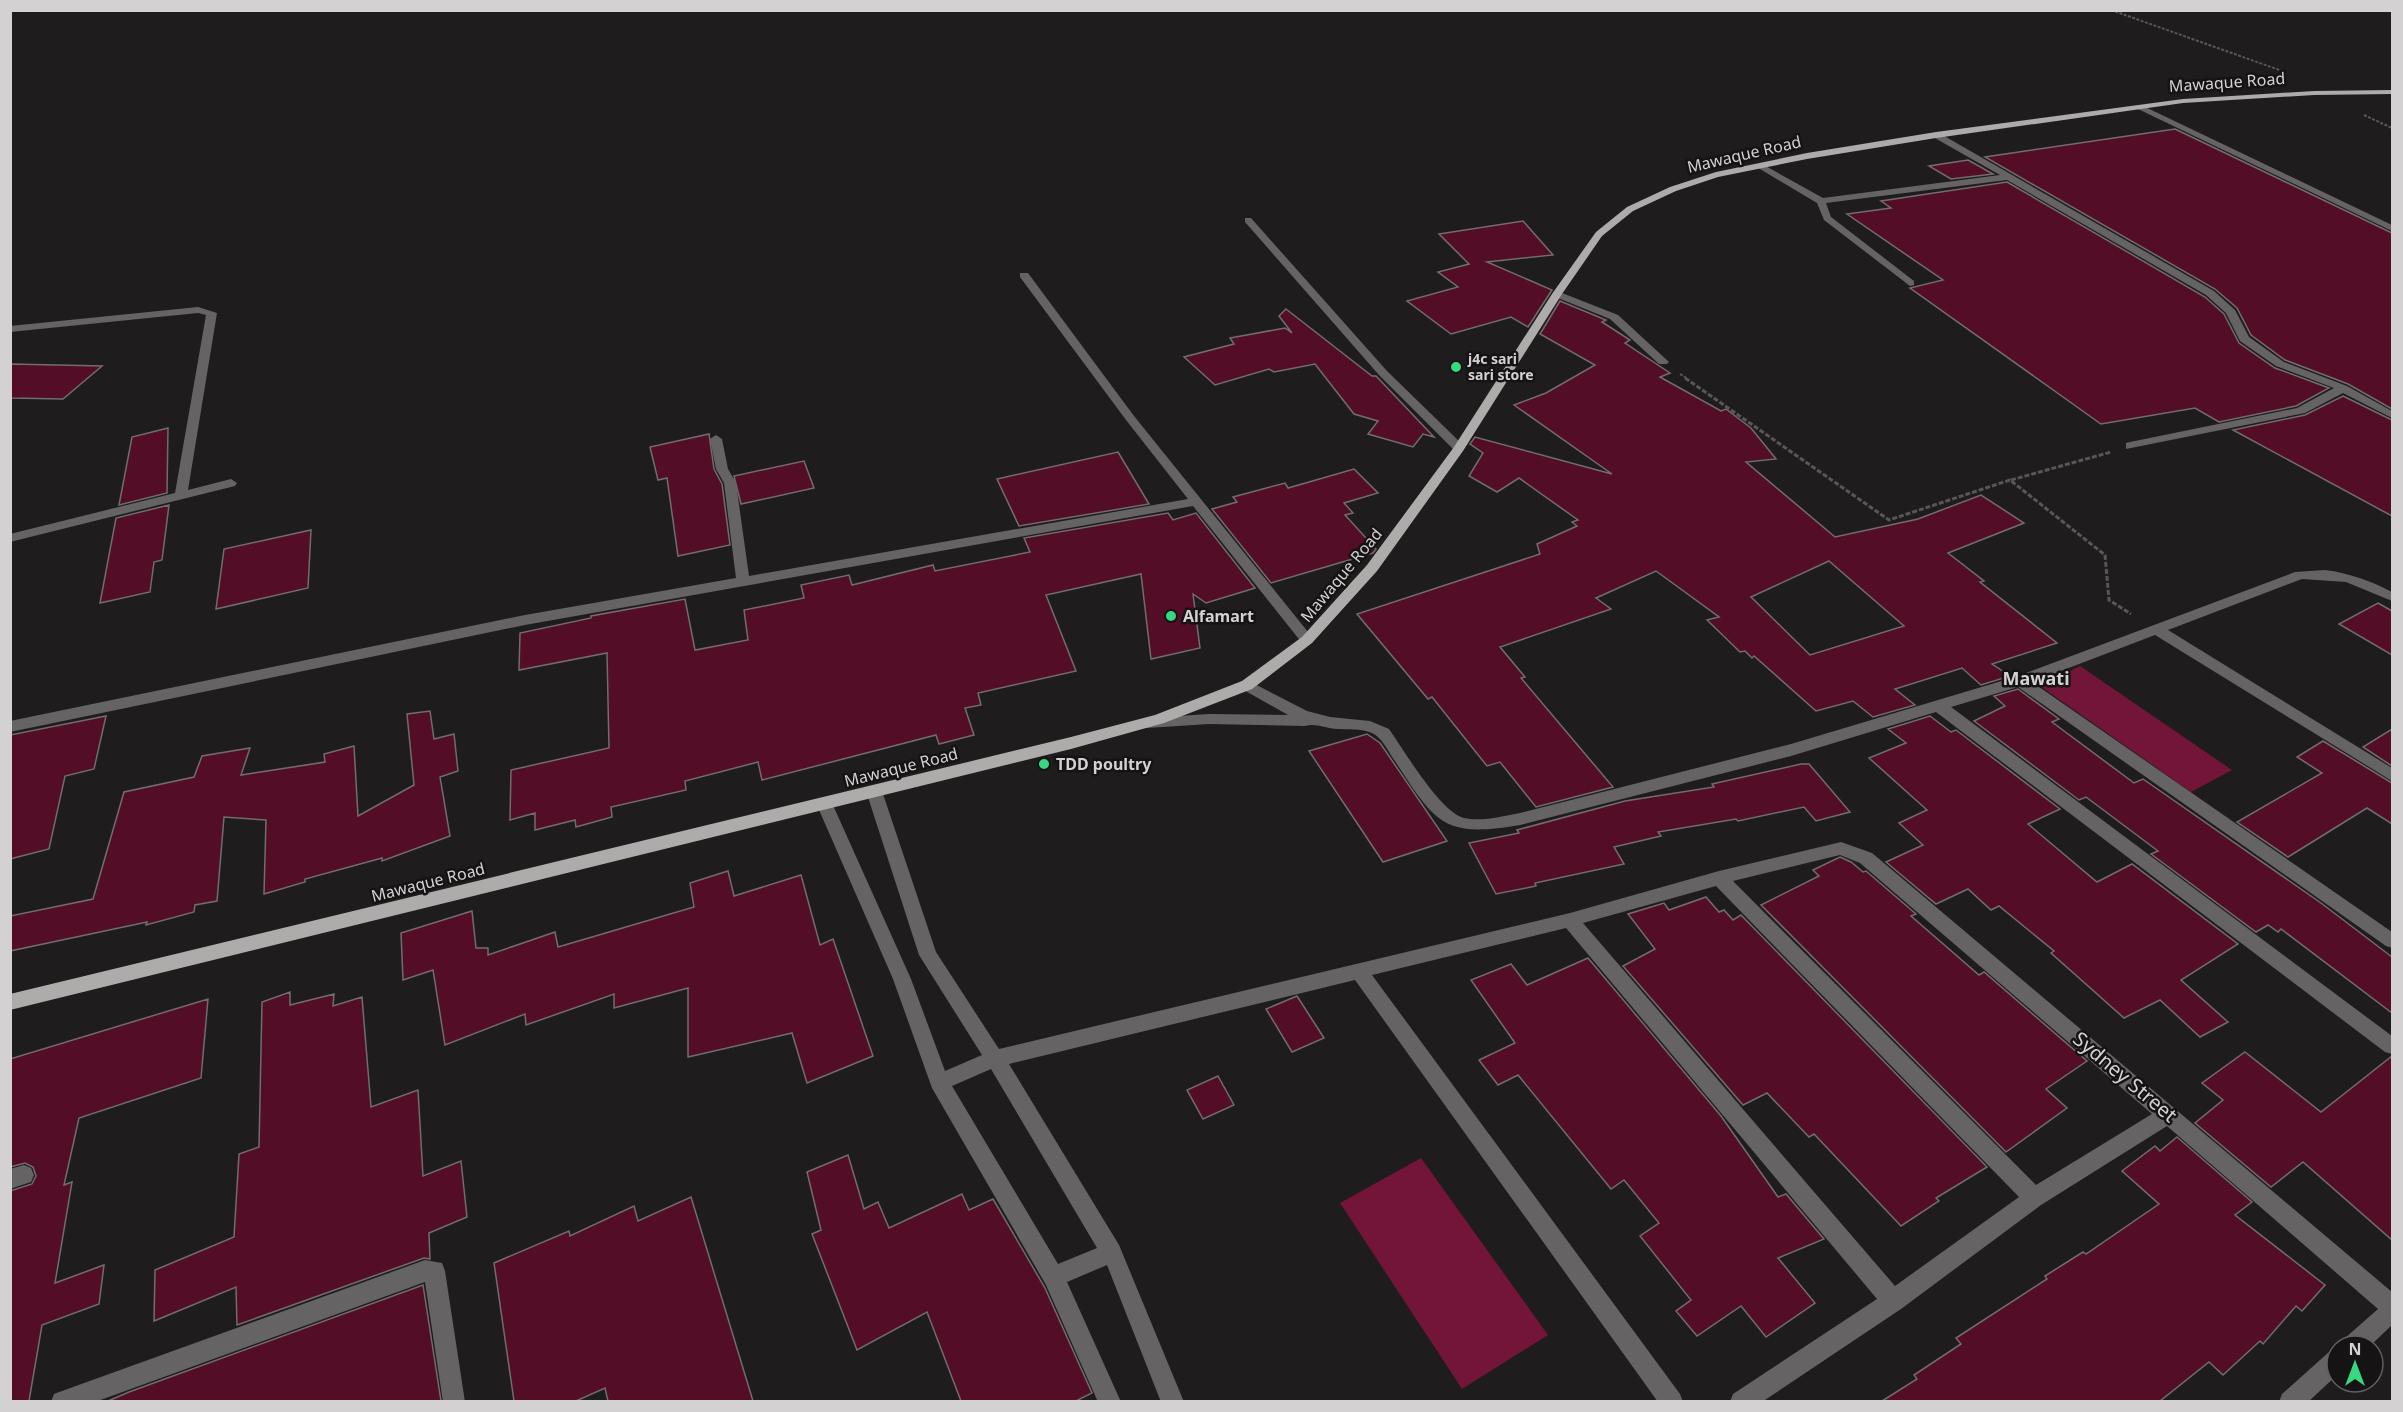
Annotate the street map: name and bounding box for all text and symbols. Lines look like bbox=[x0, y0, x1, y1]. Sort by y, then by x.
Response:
street label: Mawaque Road bbox=[2168, 67, 2286, 97]
street label: Mawaque Road bbox=[1685, 130, 1803, 178]
place label: j4c sari sari store bbox=[1467, 349, 1534, 384]
marker: j4c sari sari store bbox=[1449, 360, 1463, 374]
street label: Mawaque Road bbox=[1295, 523, 1387, 627]
place label: Alfamart bbox=[1183, 605, 1254, 627]
marker: Alfamart bbox=[1164, 609, 1178, 623]
district label: Mawati bbox=[2002, 666, 2070, 690]
street label: Mawaque Road bbox=[842, 742, 960, 792]
place label: TDD poultry bbox=[1056, 753, 1152, 775]
marker: TDD poultry bbox=[1037, 757, 1051, 771]
street label: Mawaque Road bbox=[369, 857, 487, 907]
street label: Sydney Street bbox=[2068, 1025, 2183, 1128]
north arrow bbox=[2325, 1334, 2385, 1394]
text: N bbox=[2348, 1338, 2362, 1360]

